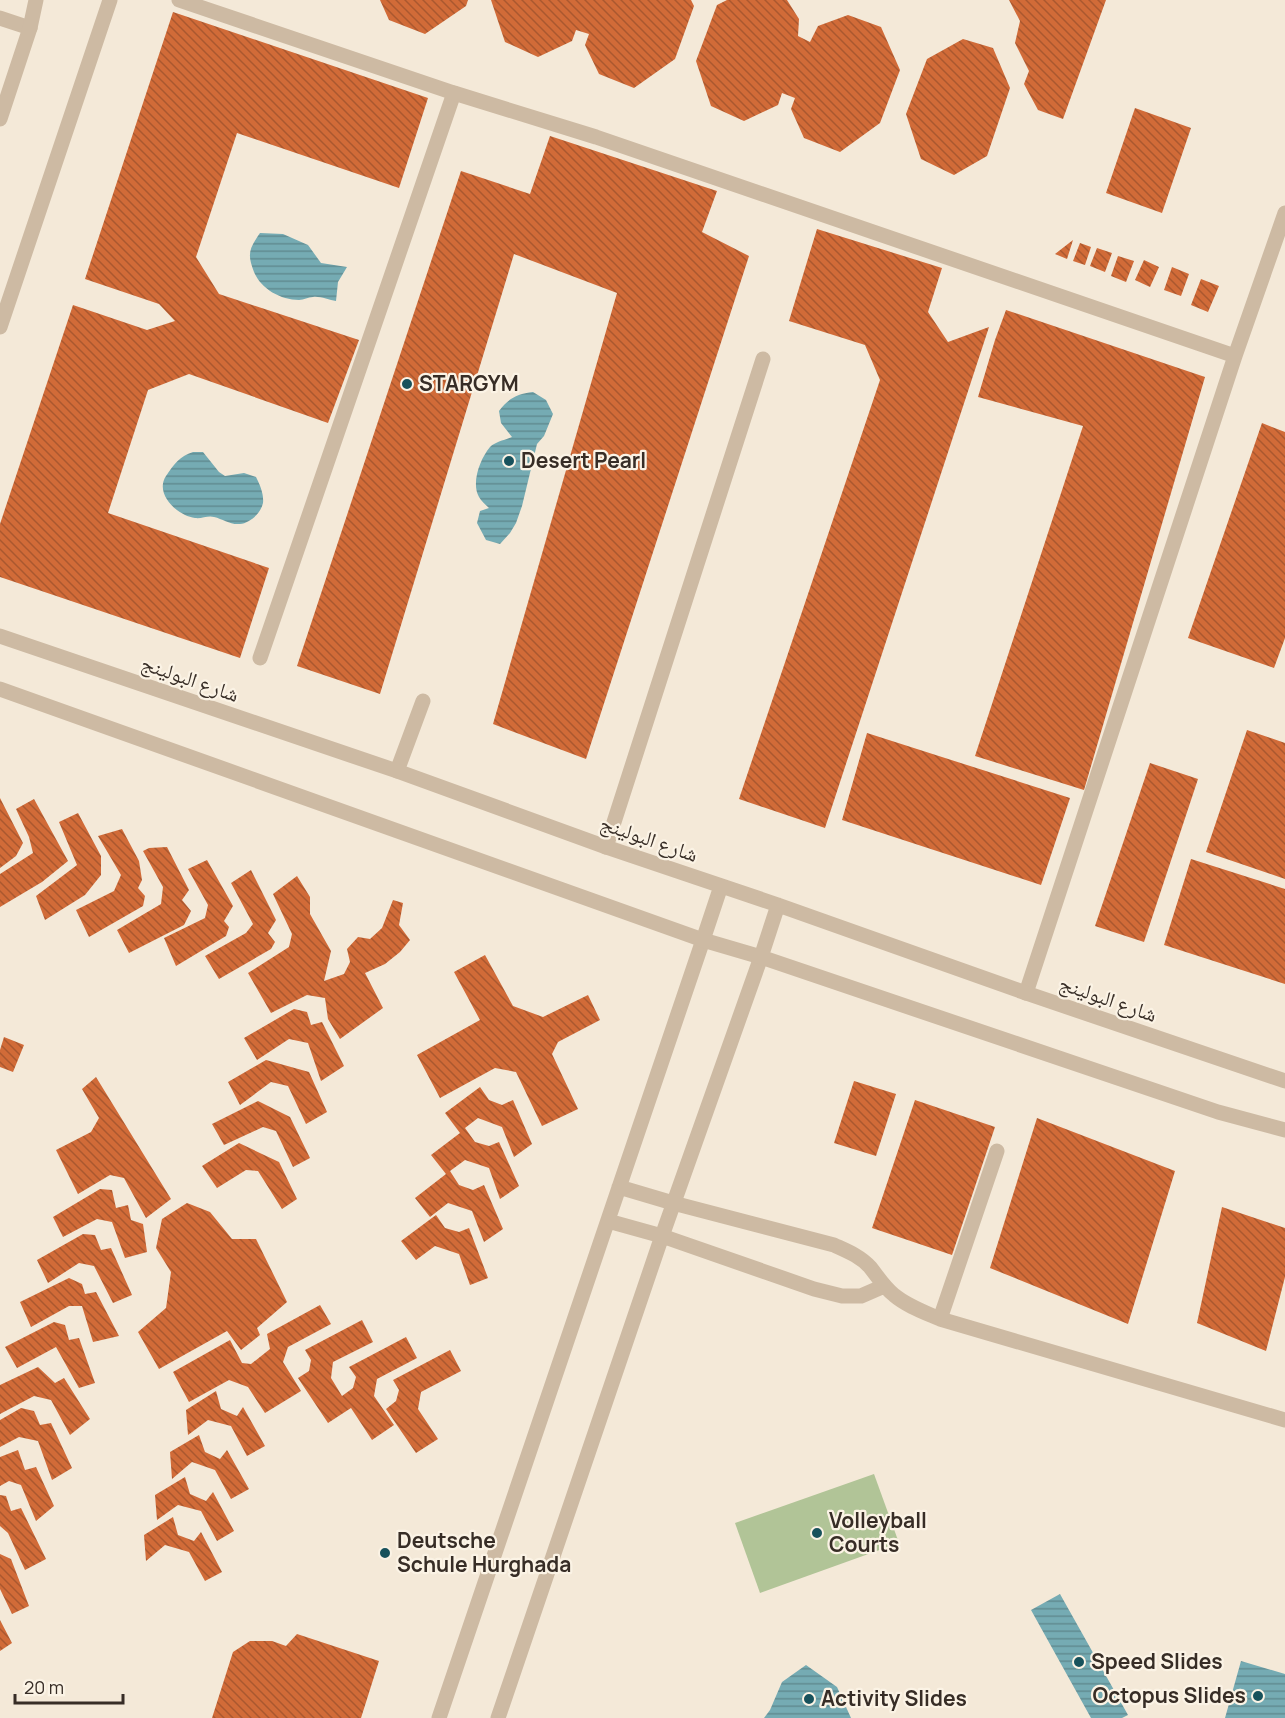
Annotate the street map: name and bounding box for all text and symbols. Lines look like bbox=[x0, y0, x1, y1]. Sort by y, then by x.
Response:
place label: STARGYM bbox=[419, 369, 519, 397]
marker: STARGYM bbox=[400, 377, 414, 391]
place label: Desert Pearl bbox=[521, 446, 646, 474]
marker: Desert Pearl bbox=[502, 454, 516, 468]
street label: شارع البولينج bbox=[138, 648, 243, 708]
street label: شارع البولينج bbox=[597, 808, 702, 868]
street label: شارع البولينج bbox=[1056, 968, 1161, 1028]
place label: Volleyball Courts bbox=[829, 1506, 927, 1558]
place label: Deutsche Schule Hurghada bbox=[397, 1526, 571, 1578]
marker: Volleyball Courts bbox=[810, 1526, 824, 1540]
marker: Deutsche Schule Hurghada bbox=[378, 1546, 392, 1560]
place label: Speed Slides bbox=[1091, 1647, 1223, 1675]
marker: Speed Slides bbox=[1072, 1655, 1086, 1669]
scale bar bbox=[15, 1667, 123, 1705]
text: 20 m bbox=[24, 1675, 64, 1699]
place label: Octopus Slides bbox=[1092, 1681, 1246, 1709]
place label: Activity Slides bbox=[821, 1684, 967, 1712]
marker: Octopus Slides bbox=[1251, 1689, 1265, 1703]
marker: Activity Slides bbox=[802, 1692, 816, 1706]

